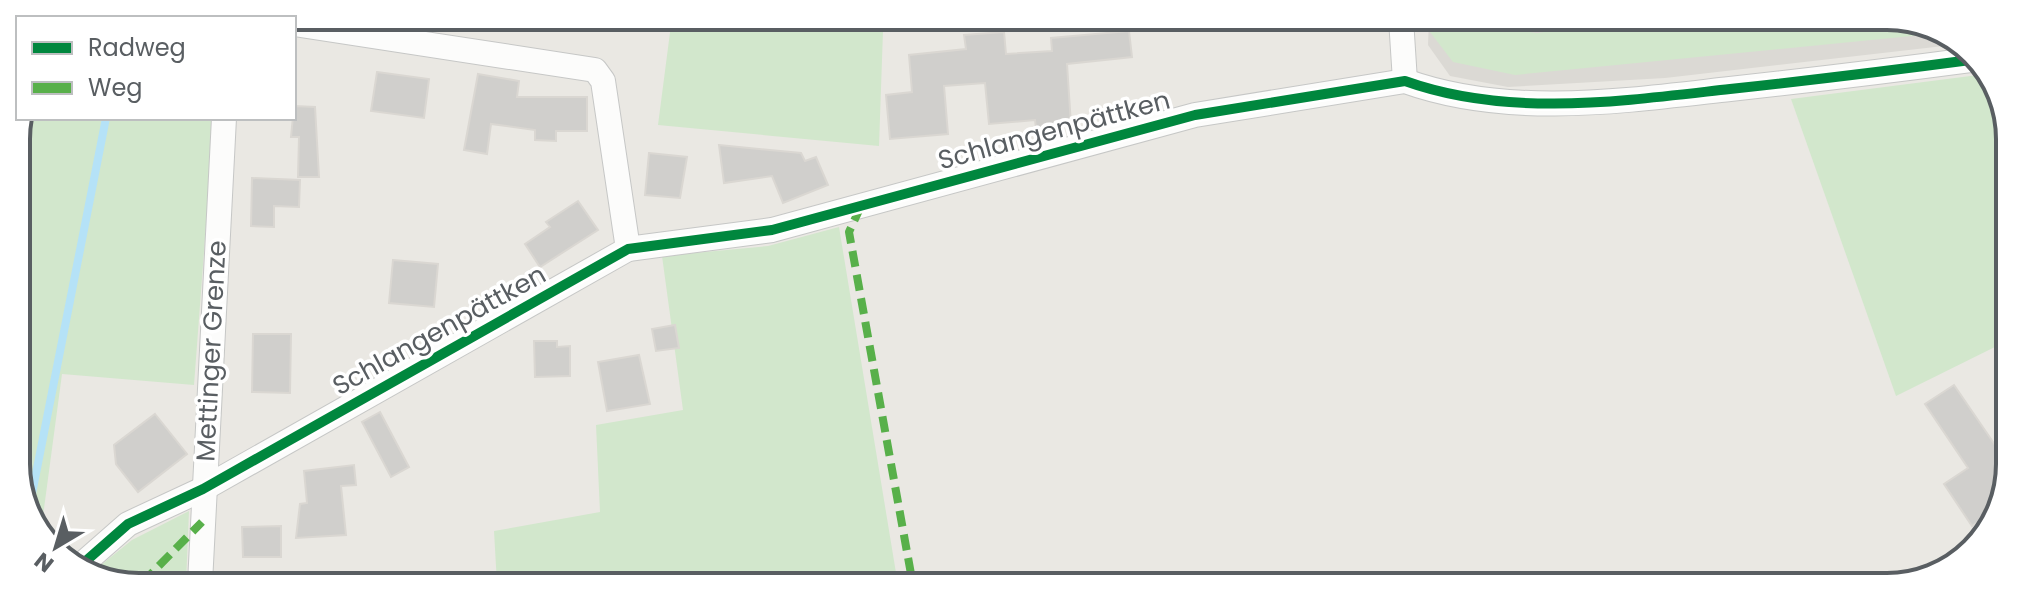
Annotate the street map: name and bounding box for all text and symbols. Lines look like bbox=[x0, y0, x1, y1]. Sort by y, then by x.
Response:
legend bbox=[16, 16, 296, 120]
text: Radweg bbox=[88, 31, 186, 64]
text: Weg bbox=[88, 71, 143, 104]
street label: Schlangenpättken bbox=[934, 82, 1174, 178]
street label: Mettinger Grenze bbox=[187, 239, 235, 463]
street label: Schlangenpättken bbox=[326, 256, 552, 404]
north arrow bbox=[16, 507, 96, 587]
text: N bbox=[28, 545, 60, 580]

